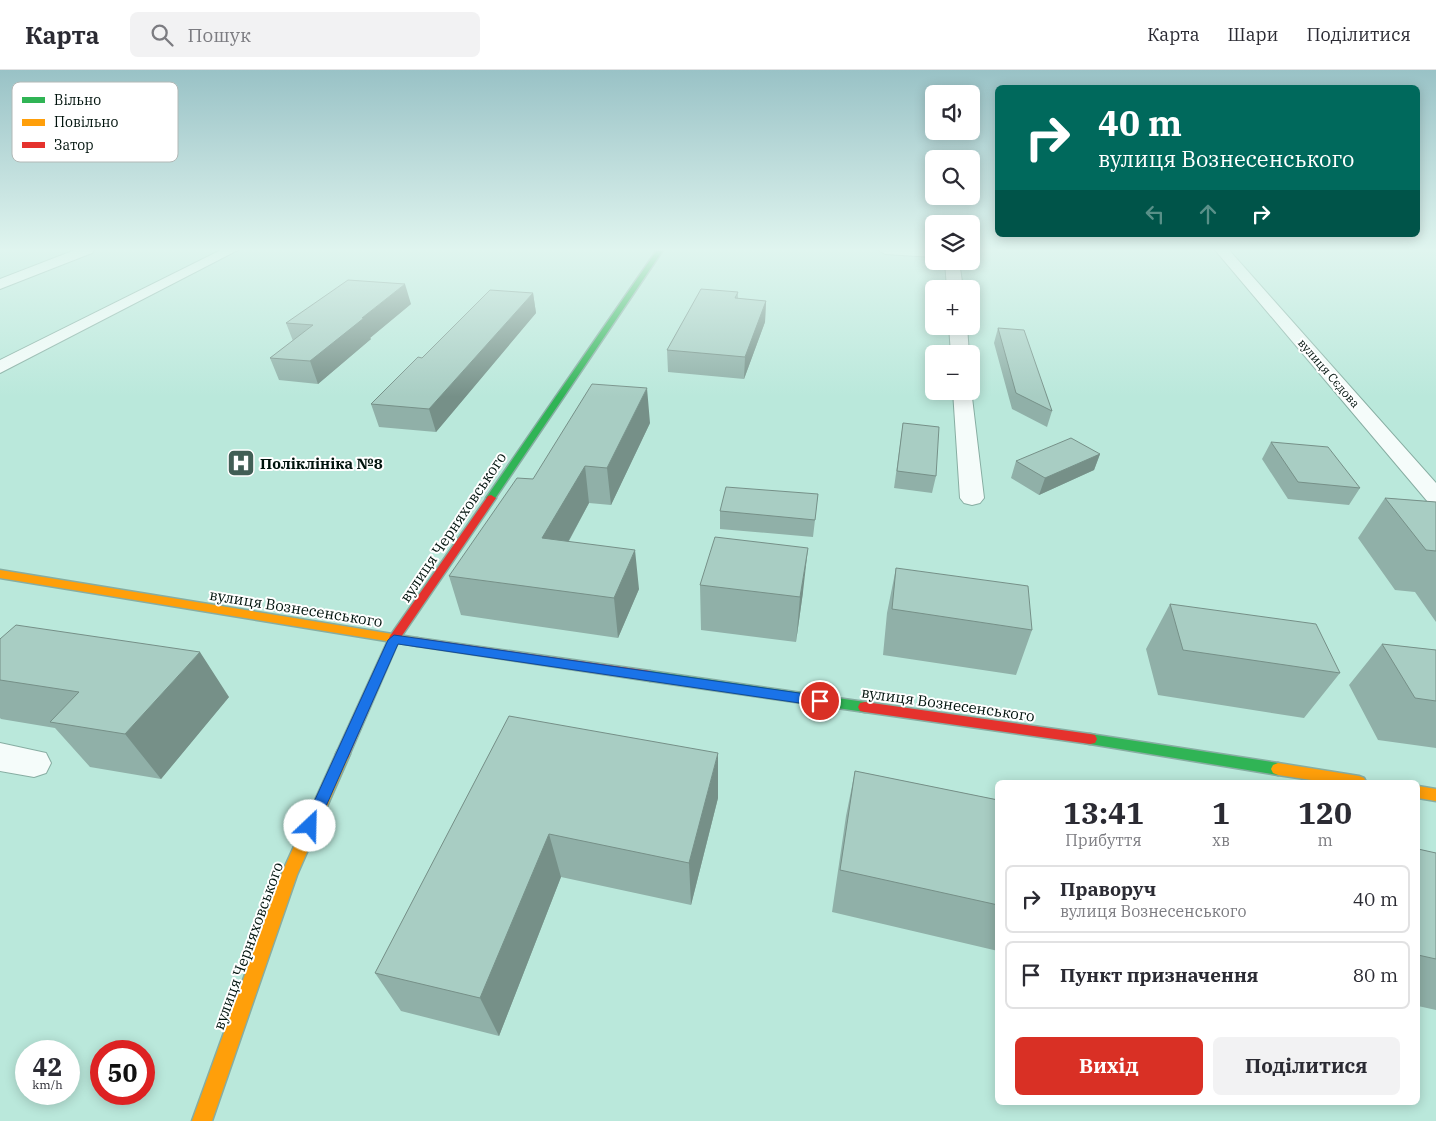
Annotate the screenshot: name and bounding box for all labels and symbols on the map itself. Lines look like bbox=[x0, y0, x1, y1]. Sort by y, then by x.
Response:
legend bbox=[12, 82, 178, 162]
text: Вільно bbox=[54, 91, 101, 109]
text: Повільно bbox=[54, 113, 119, 131]
text: Затор bbox=[54, 136, 94, 154]
street label: вулиця Сєдова bbox=[1295, 335, 1363, 411]
hospital icon: Поліклініка №8 bbox=[226, 448, 256, 478]
street label: вулиця Черняховського bbox=[396, 448, 510, 606]
place label: Поліклініка №8 bbox=[260, 454, 383, 473]
street label: вулиця Вознесенського bbox=[208, 585, 384, 631]
pin bbox=[799, 680, 841, 722]
street label: вулиця Вознесенського bbox=[860, 682, 1036, 726]
position arrow bbox=[283, 799, 335, 851]
street label: вулиця Черняховського bbox=[209, 860, 287, 1032]
speed limit sign: 50 bbox=[90, 1040, 155, 1105]

